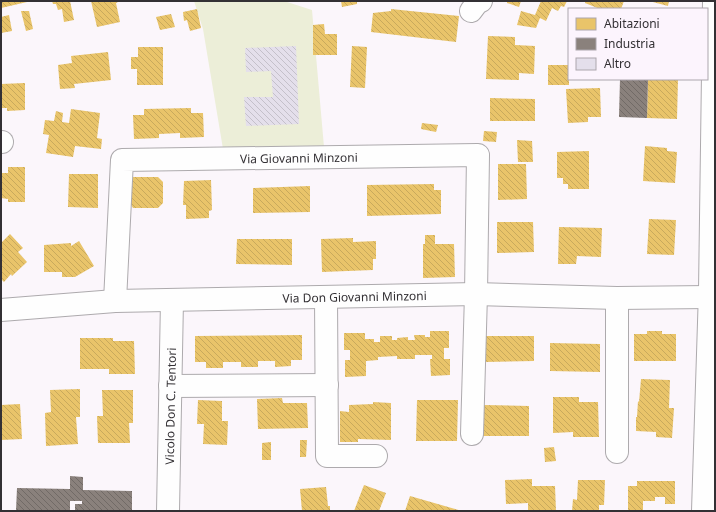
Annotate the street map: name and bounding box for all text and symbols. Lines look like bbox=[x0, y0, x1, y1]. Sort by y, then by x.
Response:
legend bbox=[568, 8, 708, 80]
text: Abitazioni bbox=[604, 15, 660, 32]
text: Industria bbox=[604, 35, 655, 52]
text: Altro bbox=[604, 55, 631, 72]
street label: Via Giovanni Minzoni bbox=[240, 148, 358, 167]
street label: Via Don Giovanni Minzoni bbox=[282, 286, 427, 306]
street label: Vicolo Don C. Tentori bbox=[160, 347, 180, 465]

